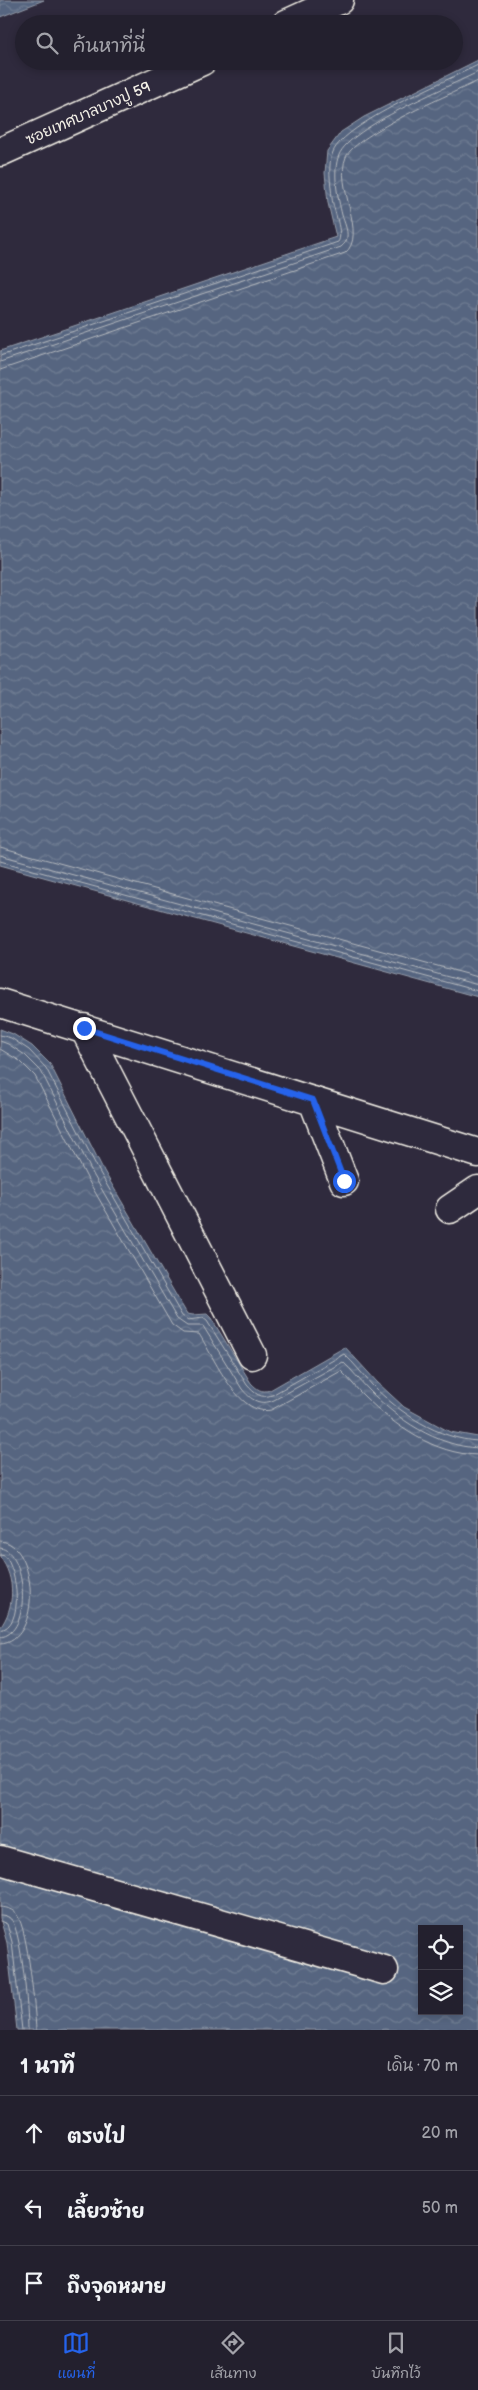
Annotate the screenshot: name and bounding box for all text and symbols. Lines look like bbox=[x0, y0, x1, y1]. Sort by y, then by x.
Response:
search box bbox=[15, 15, 463, 70]
icon: search bbox=[33, 29, 61, 57]
text: ค้นหาที่นี่ bbox=[73, 35, 145, 58]
street label: ซอยเทศบาลบางปู 59 bbox=[23, 77, 154, 150]
route end bbox=[73, 1017, 96, 1040]
route start bbox=[333, 1170, 356, 1193]
map controls bbox=[418, 1925, 463, 2015]
button: locate bbox=[418, 1925, 463, 1970]
button: layers bbox=[418, 1970, 463, 2015]
text: 1 นาที bbox=[20, 2054, 75, 2079]
text: เดิน · 70 m bbox=[386, 2057, 458, 2076]
icon: ahead bbox=[20, 2119, 48, 2147]
text: 20 m bbox=[422, 2124, 458, 2143]
text: ตรงไป bbox=[67, 2126, 125, 2149]
icon: left bbox=[20, 2194, 48, 2222]
text: 50 m bbox=[422, 2199, 458, 2218]
text: เลี้ยวซ้าย bbox=[67, 2201, 144, 2224]
icon: arrive bbox=[20, 2269, 48, 2297]
text: ถึงจุดหมาย bbox=[67, 2276, 166, 2299]
tab: แผนที่ bbox=[57, 2329, 95, 2383]
tab: เส้นทาง bbox=[210, 2329, 256, 2383]
tab: บันทึกไว้ bbox=[371, 2329, 421, 2383]

